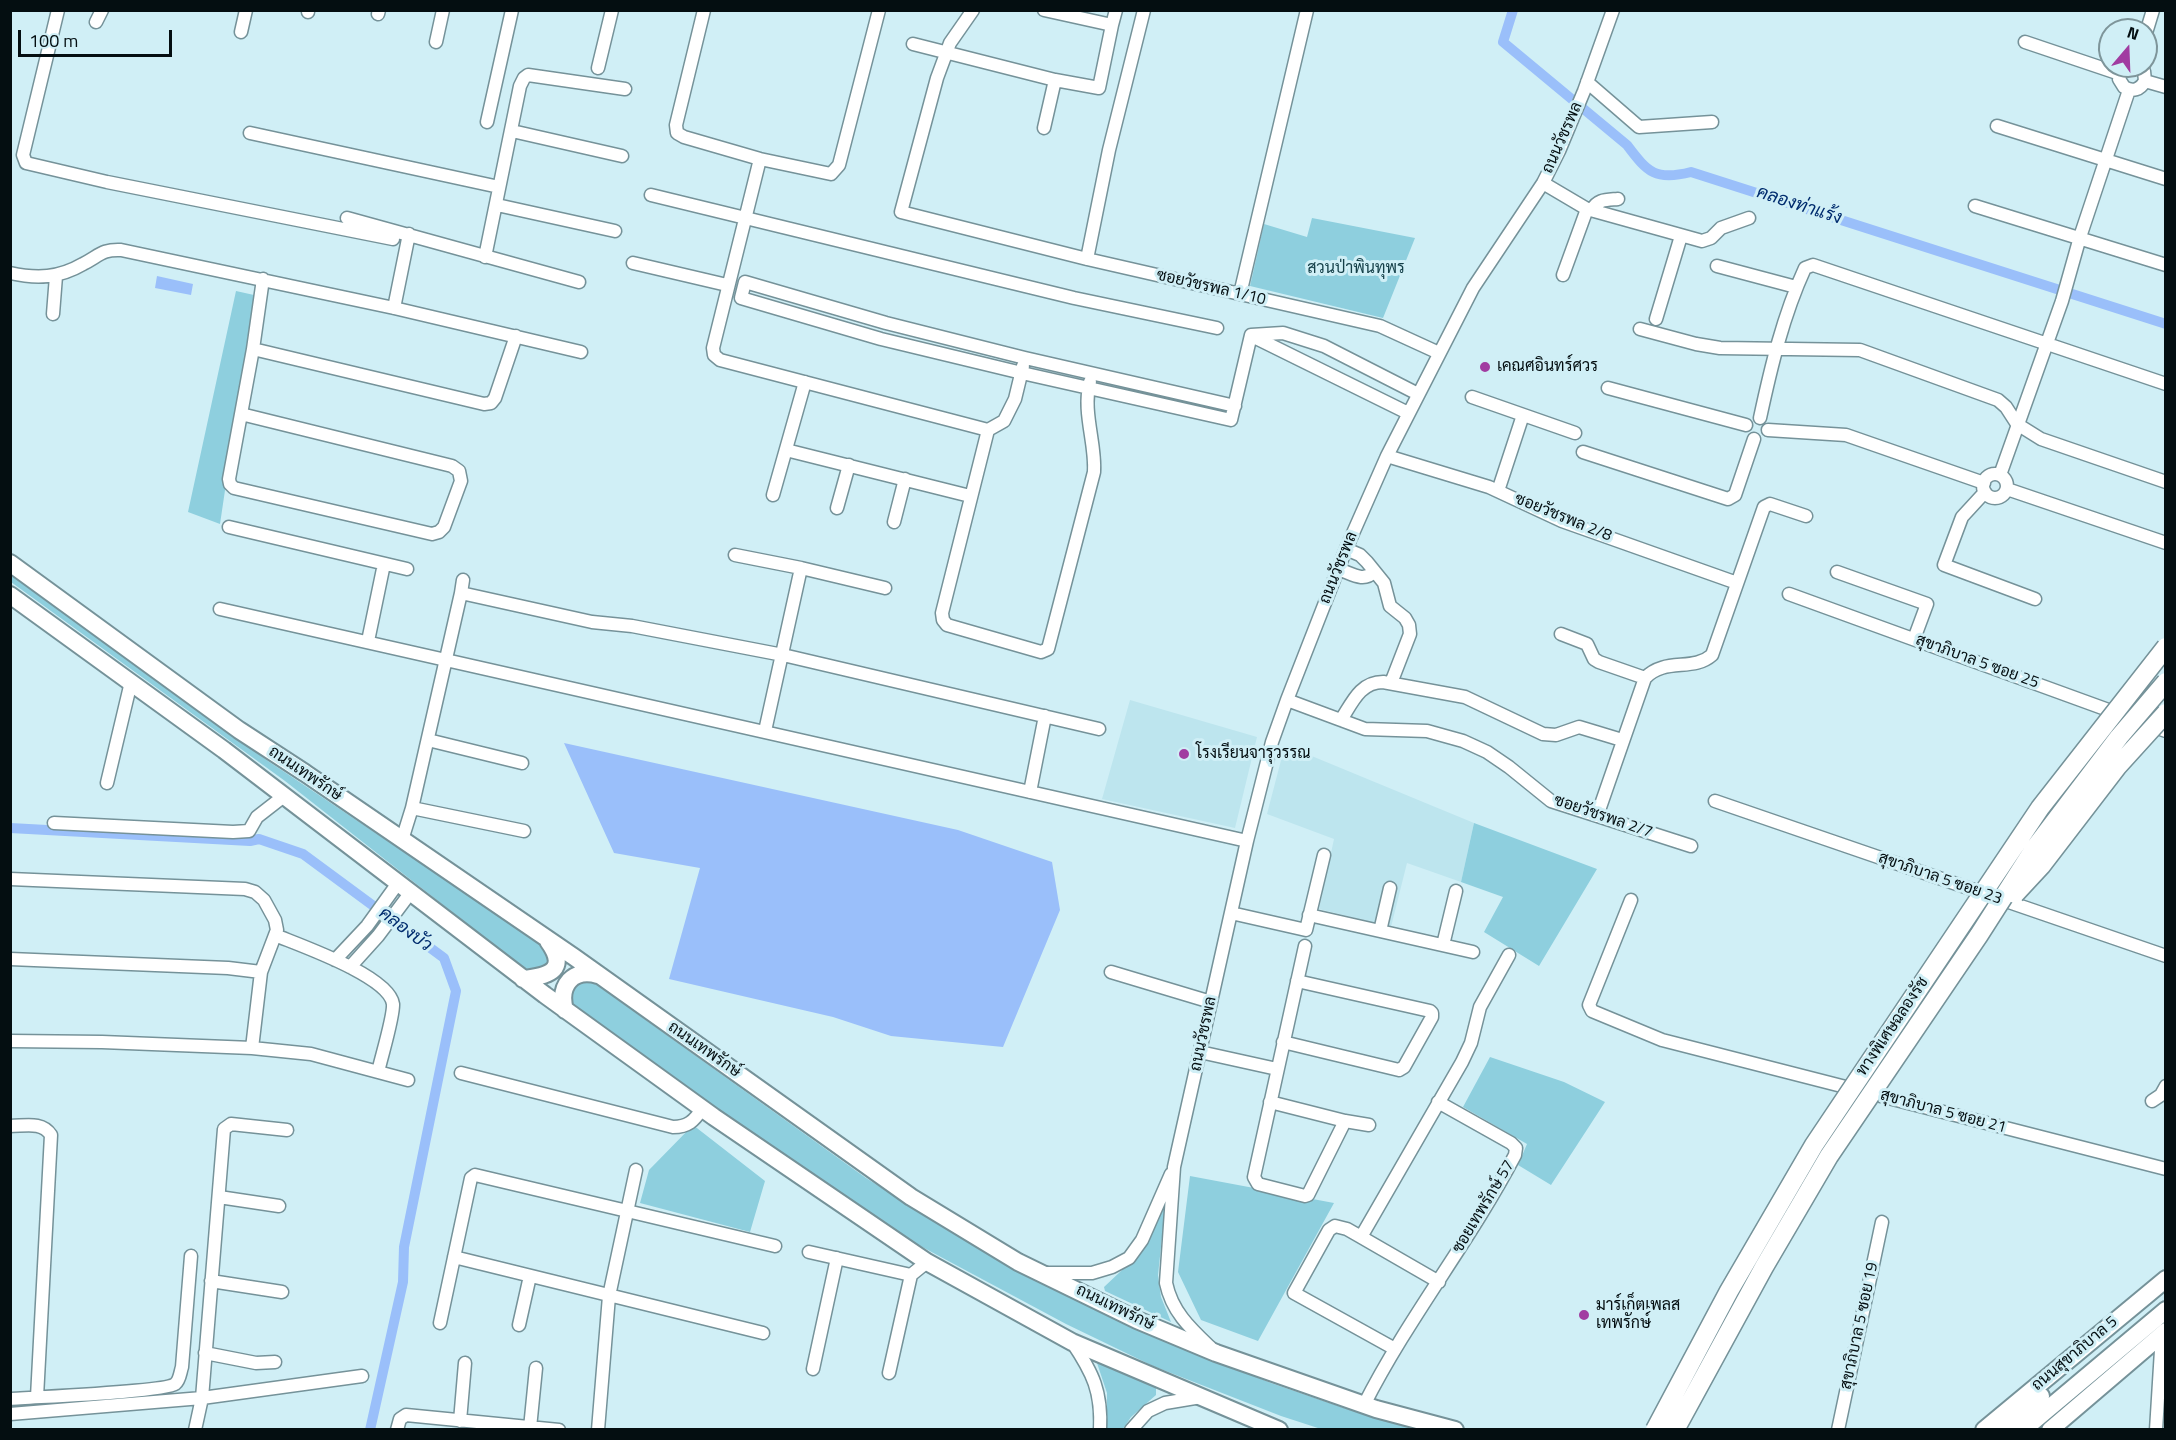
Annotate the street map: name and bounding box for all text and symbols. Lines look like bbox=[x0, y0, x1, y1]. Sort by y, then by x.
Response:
scale bar bbox=[21, 18, 176, 56]
north arrow bbox=[2098, 18, 2158, 78]
text: N bbox=[2124, 20, 2142, 46]
text: 100 m bbox=[29, 27, 78, 54]
street label: ถนนวัชรพล bbox=[1539, 99, 1587, 177]
water label: คลองท่าแร้ง bbox=[1754, 182, 1844, 230]
park label: สวนป่าพินทุพร bbox=[1307, 259, 1405, 279]
street label: ซอยวัชรพล 1/10 bbox=[1154, 266, 1268, 310]
place label: เคณศอินทร์ศวร bbox=[1497, 357, 1598, 377]
marker: เคณศอินทร์ศวร bbox=[1478, 360, 1492, 374]
street label: ซอยวัชรพล 2/8 bbox=[1512, 490, 1614, 546]
street label: ถนนวัชรพล bbox=[1316, 529, 1362, 607]
street label: สุขาภิบาล 5 ซอย 25 bbox=[1913, 631, 2041, 693]
street label: ถนนเทพรักษ์ bbox=[265, 742, 345, 806]
place label: โรงเรียนจารุวรรณ bbox=[1196, 744, 1310, 764]
marker: โรงเรียนจารุวรรณ bbox=[1177, 747, 1191, 761]
street label: ซอยวัชรพล 2/7 bbox=[1551, 791, 1655, 843]
street label: สุขาภิบาล 5 ซอย 23 bbox=[1876, 849, 2004, 909]
water label: คลองบัว bbox=[374, 903, 436, 957]
street label: ทางพิเศษฉลองรัช bbox=[1853, 974, 1933, 1080]
street label: ถนนวัชรพล bbox=[1187, 995, 1221, 1073]
street label: ถนนเทพรักษ์ bbox=[664, 1018, 744, 1082]
street label: สุขาภิบาล 5 ซอย 21 bbox=[1878, 1086, 2008, 1138]
street label: ซอยเทพรักษ์ 57 bbox=[1449, 1157, 1519, 1257]
street label: สุขาภิบาล 5 ซอย 19 bbox=[1837, 1261, 1883, 1391]
street label: ถนนเทพรักษ์ bbox=[1073, 1281, 1157, 1335]
place label: มาร์เก็ตเพลส เทพรักษ์ bbox=[1596, 1296, 1680, 1334]
marker: มาร์เก็ตเพลส เทพรักษ์ bbox=[1577, 1308, 1591, 1322]
street label: ถนนสุขาภิบาล 5 bbox=[2028, 1313, 2122, 1395]

